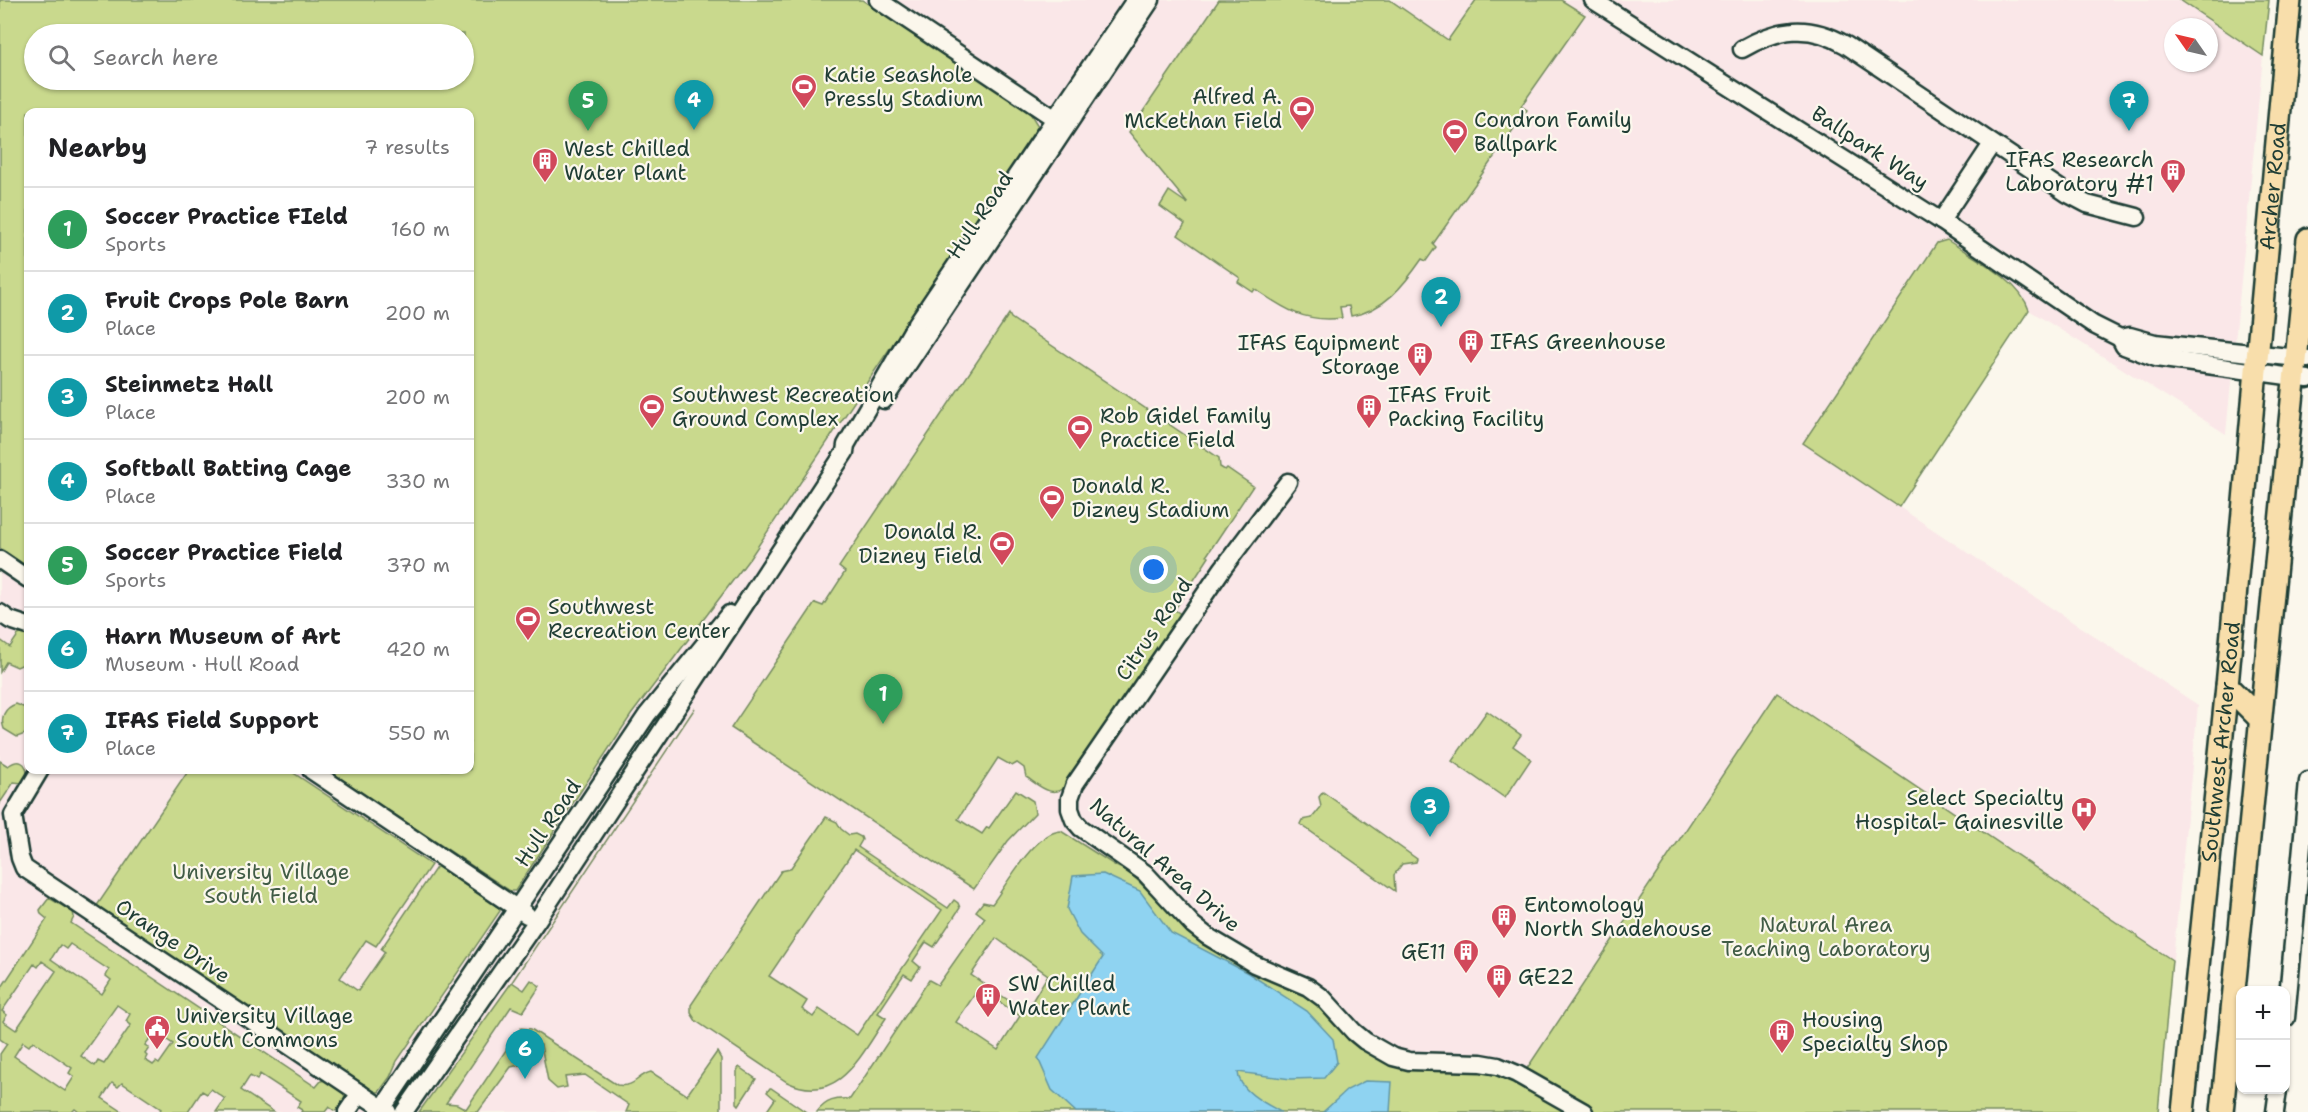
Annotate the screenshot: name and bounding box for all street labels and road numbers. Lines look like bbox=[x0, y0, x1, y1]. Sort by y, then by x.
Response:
street label: Ballpark Way bbox=[1806, 100, 1934, 196]
street label: Archer Road bbox=[2253, 121, 2293, 251]
street label: Hull Road bbox=[940, 166, 1020, 264]
street label: Citrus Road bbox=[1109, 572, 1199, 686]
street label: Southwest Archer Road bbox=[2195, 620, 2247, 864]
street label: Hull Road bbox=[508, 774, 588, 872]
street label: Natural Area Drive bbox=[1084, 792, 1246, 938]
street label: Orange Drive bbox=[110, 892, 236, 990]

